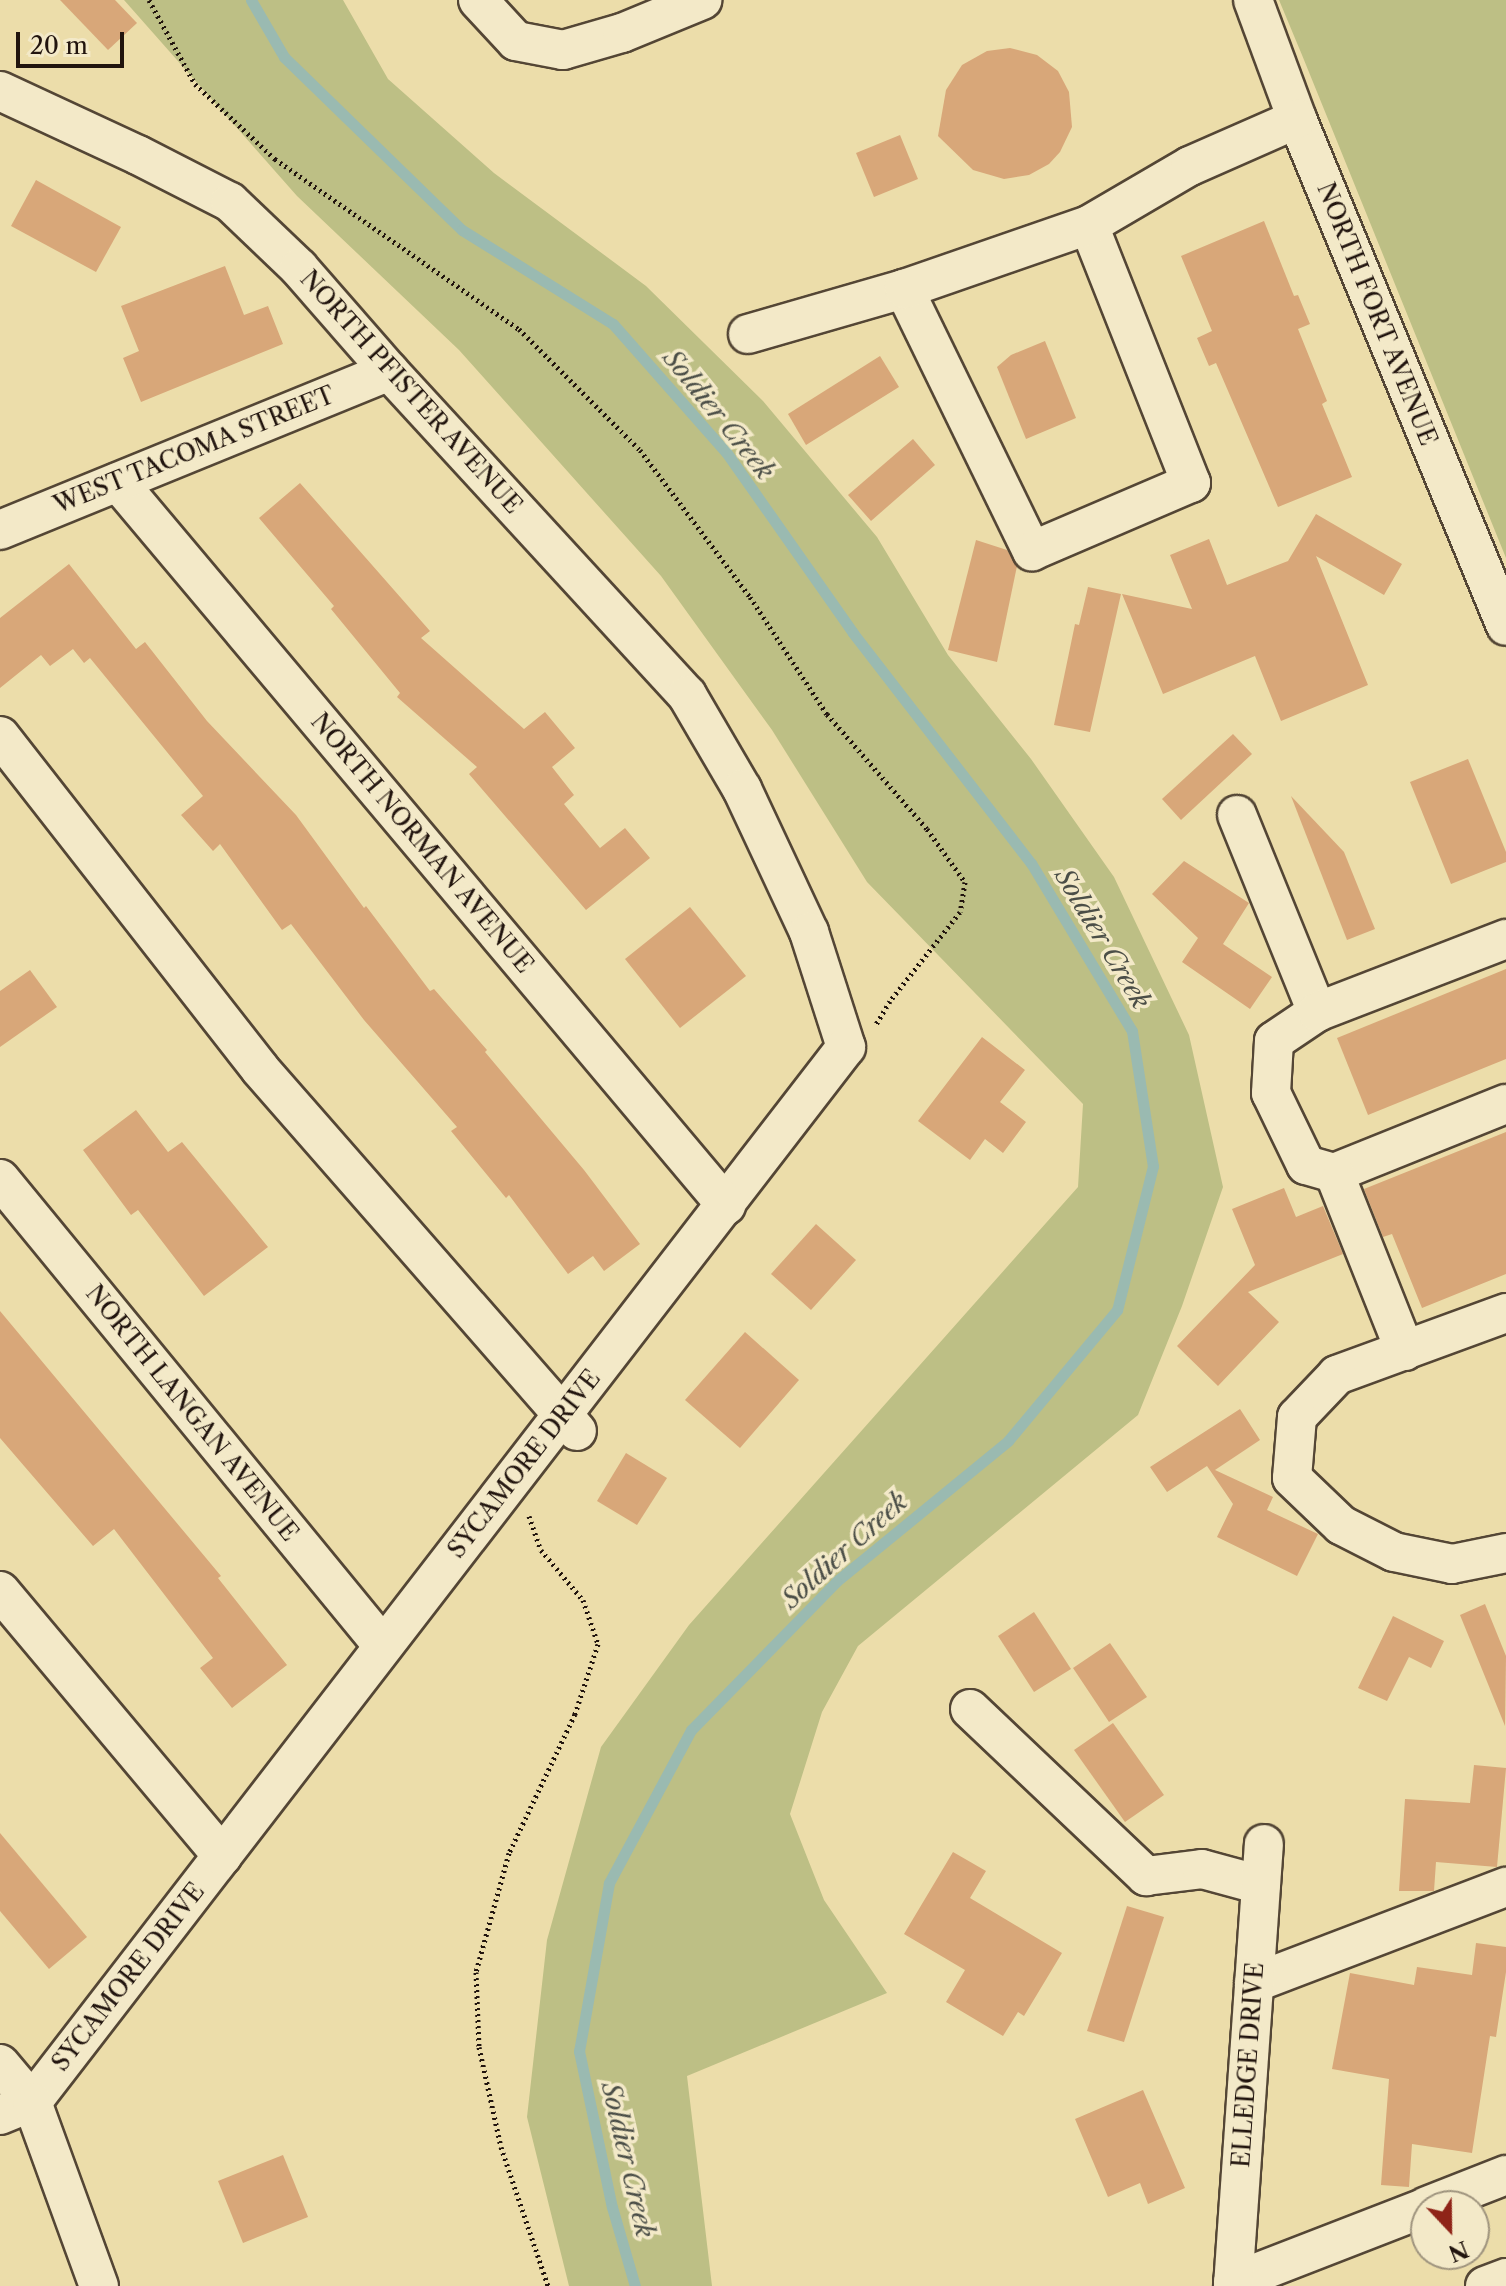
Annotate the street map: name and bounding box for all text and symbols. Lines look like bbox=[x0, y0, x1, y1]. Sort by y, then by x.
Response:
scale bar bbox=[20, 16, 128, 66]
text: 20 m bbox=[30, 31, 88, 60]
street label: NORTH FORT AVENUE bbox=[1311, 178, 1443, 450]
street label: NORTH PFISTER AVENUE bbox=[294, 264, 528, 520]
water label: Soldier Creek bbox=[656, 344, 780, 486]
street label: WEST TACOMA STREET bbox=[48, 380, 340, 520]
street label: NORTH NORMAN AVENUE bbox=[305, 707, 539, 979]
water label: Soldier Creek bbox=[1048, 863, 1156, 1015]
street label: NORTH LANGAN AVENUE bbox=[79, 1279, 305, 1547]
street label: SYCAMORE DRIVE bbox=[442, 1364, 606, 1564]
water label: Soldier Creek bbox=[776, 1487, 914, 1615]
street label: SYCAMORE DRIVE bbox=[46, 1877, 210, 2077]
street label: ELLEDGE DRIVE bbox=[1226, 1961, 1270, 2169]
water label: Soldier Creek bbox=[594, 2079, 660, 2241]
north arrow bbox=[1410, 2190, 1490, 2270]
text: N bbox=[1445, 2235, 1472, 2267]

